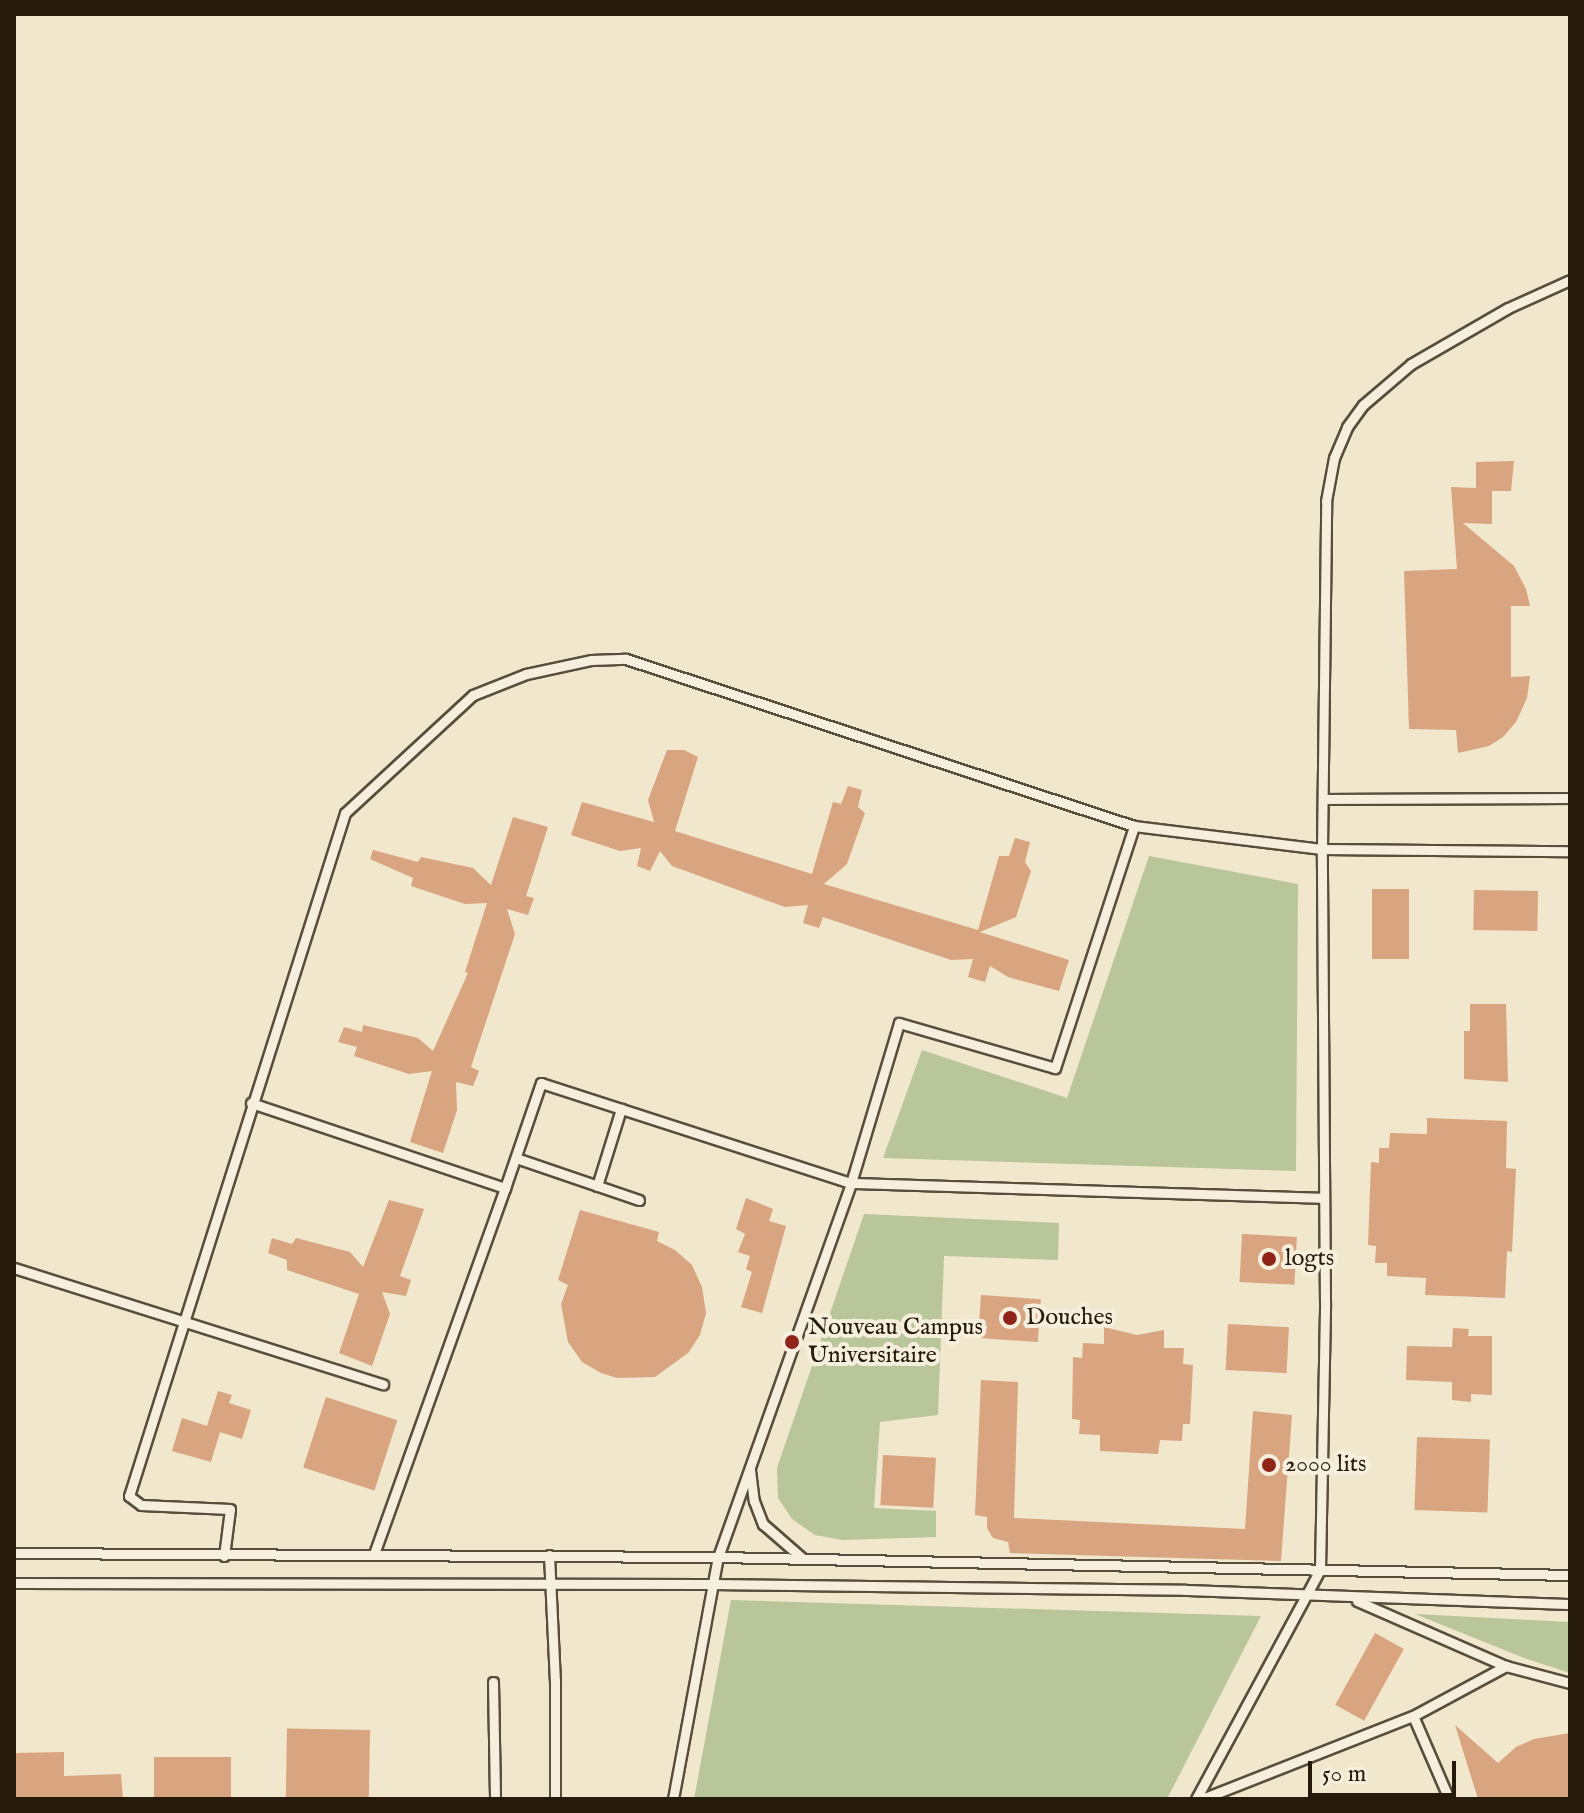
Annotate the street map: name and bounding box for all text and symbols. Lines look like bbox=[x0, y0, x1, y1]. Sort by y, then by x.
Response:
place label: logts bbox=[1285, 1245, 1334, 1273]
marker: logts bbox=[1260, 1250, 1278, 1268]
place label: Douches bbox=[1026, 1304, 1113, 1332]
marker: Douches bbox=[1001, 1309, 1019, 1327]
place label: Nouveau Campus Universitaire bbox=[808, 1314, 983, 1370]
marker: Nouveau Campus Universitaire bbox=[783, 1333, 801, 1351]
place label: 2000 lits bbox=[1285, 1451, 1366, 1479]
marker: 2000 lits bbox=[1260, 1456, 1278, 1474]
scale bar bbox=[1312, 1745, 1460, 1795]
text: 50 m bbox=[1322, 1759, 1366, 1790]

